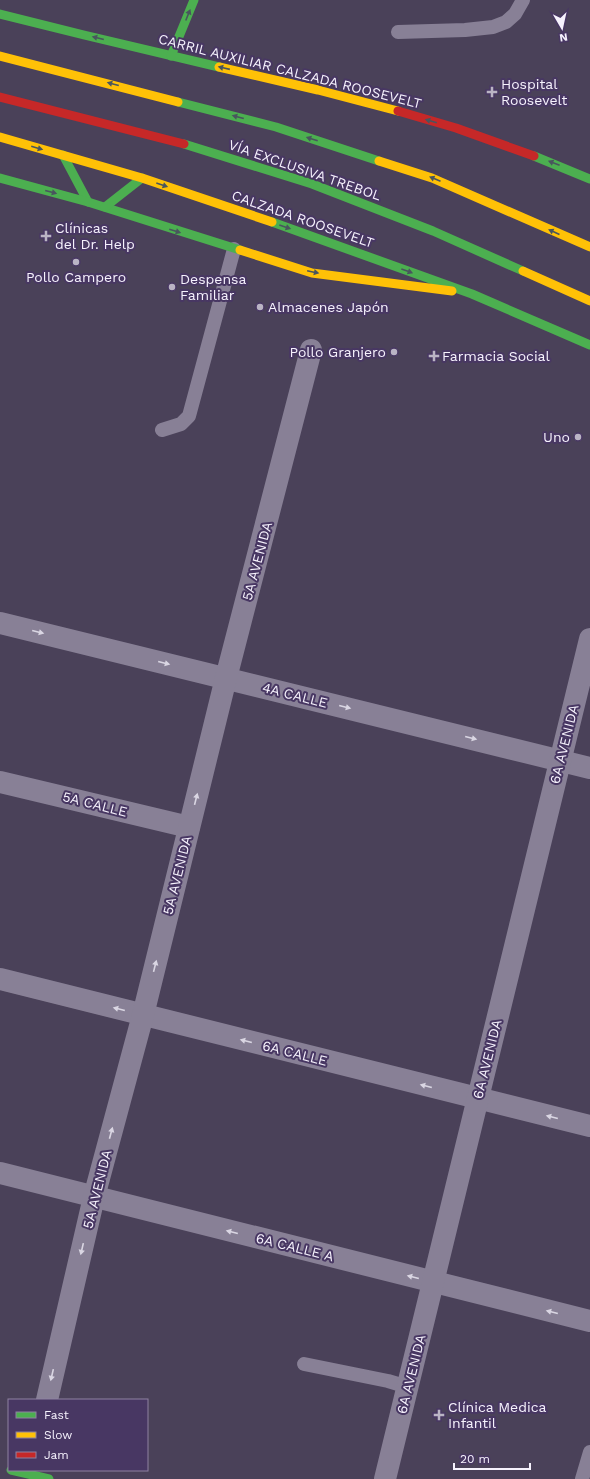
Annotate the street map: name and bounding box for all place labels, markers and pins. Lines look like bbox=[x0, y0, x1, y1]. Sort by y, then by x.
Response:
place label: Hospital Roosevelt bbox=[501, 76, 567, 108]
marker: Hospital Roosevelt bbox=[486, 86, 498, 98]
place label: Clínicas del Dr. Help bbox=[55, 220, 135, 252]
marker: Clínicas del Dr. Help bbox=[40, 230, 52, 242]
marker: Pollo Campero bbox=[71, 257, 81, 267]
place label: Pollo Campero bbox=[26, 269, 126, 285]
place label: Despensa Familiar bbox=[180, 271, 246, 303]
marker: Despensa Familiar bbox=[167, 282, 177, 292]
place label: Almacenes Japón bbox=[268, 299, 389, 315]
marker: Almacenes Japón bbox=[255, 302, 265, 312]
place label: Pollo Granjero bbox=[290, 344, 386, 360]
marker: Pollo Granjero bbox=[389, 347, 399, 357]
place label: Farmacia Social bbox=[442, 348, 551, 364]
marker: Farmacia Social bbox=[429, 351, 439, 361]
place label: Uno bbox=[543, 429, 570, 445]
marker: Uno bbox=[573, 432, 583, 442]
place label: Clínica Medica Infantil bbox=[448, 1399, 546, 1431]
marker: Clínica Medica Infantil bbox=[433, 1409, 445, 1421]

